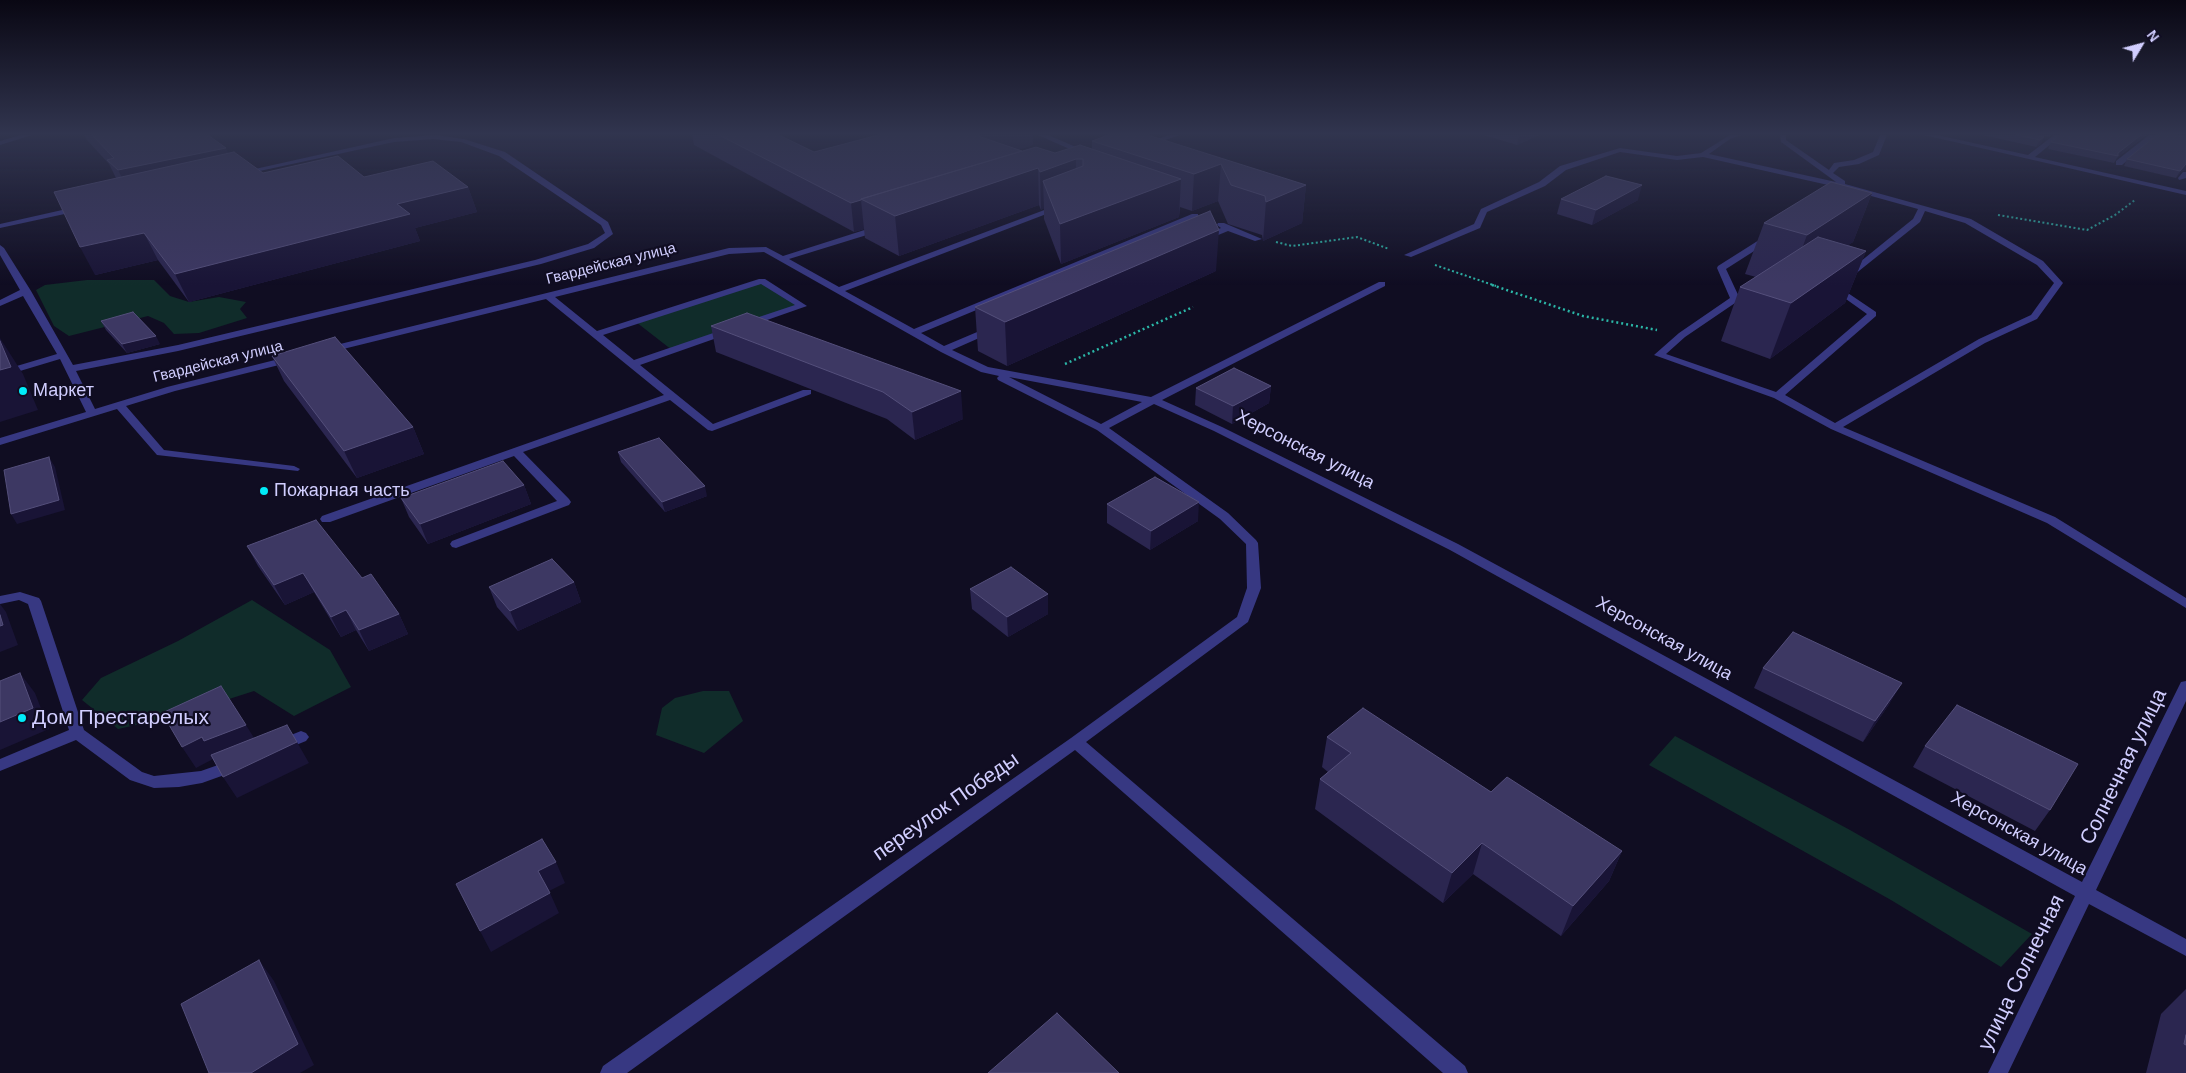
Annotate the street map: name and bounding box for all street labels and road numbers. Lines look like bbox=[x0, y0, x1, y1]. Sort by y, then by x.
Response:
street label: Гвардейская улица bbox=[544, 239, 678, 289]
street label: Гвардейская улица bbox=[151, 337, 285, 387]
street label: Херсонская улица bbox=[1232, 406, 1378, 494]
street label: Херсонская улица bbox=[1592, 593, 1736, 685]
street label: Солнечная улица bbox=[2075, 685, 2173, 849]
street label: переулок Победы bbox=[868, 747, 1024, 867]
street label: Херсонская улица bbox=[1947, 788, 2091, 880]
street label: улица Солнечная bbox=[1973, 891, 2071, 1055]

